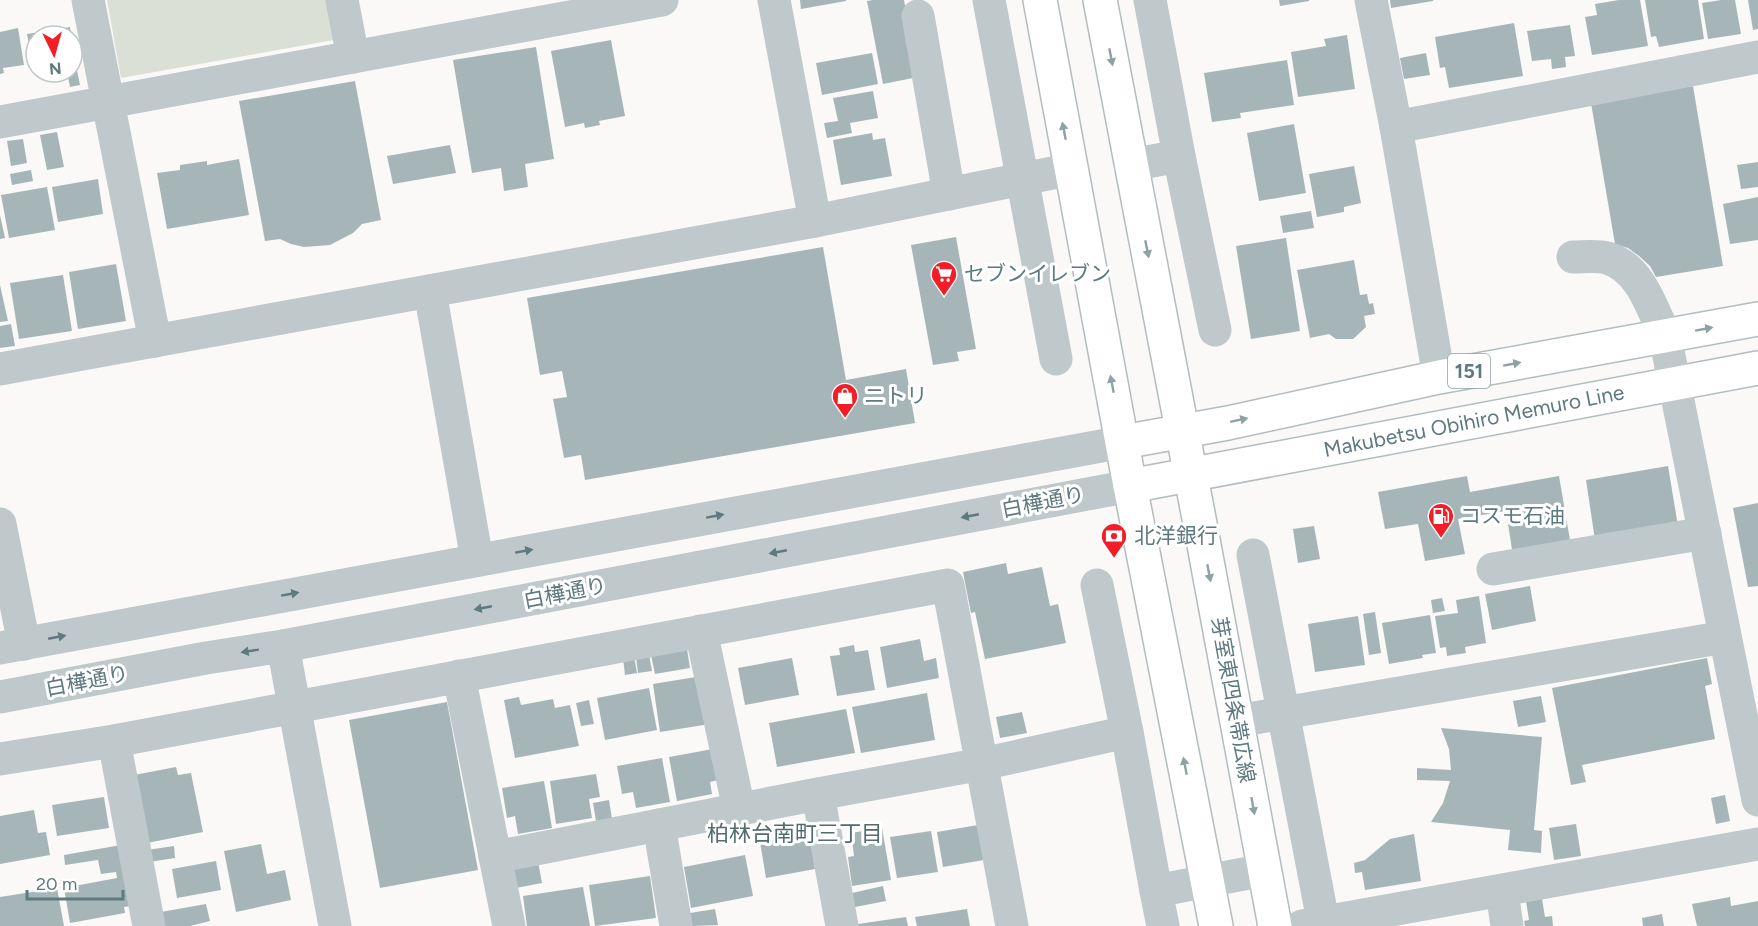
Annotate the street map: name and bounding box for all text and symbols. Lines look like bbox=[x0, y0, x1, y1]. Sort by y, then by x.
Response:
north arrow bbox=[24, 24, 84, 84]
one-way arrow bbox=[1107, 48, 1116, 67]
text: N bbox=[48, 58, 62, 78]
one-way arrow bbox=[1060, 121, 1069, 140]
one-way arrow bbox=[1143, 240, 1152, 259]
supermarket icon: セブンイレブン bbox=[929, 259, 959, 297]
place label: セブンイレブン bbox=[964, 261, 1111, 286]
one-way arrow bbox=[1695, 324, 1714, 333]
road number: 151 bbox=[1448, 354, 1490, 388]
one-way arrow bbox=[1503, 359, 1522, 368]
one-way arrow bbox=[1107, 375, 1116, 394]
street label: Makubetsu Obihiro Memuro Line bbox=[1322, 379, 1626, 462]
shop icon: ニトリ bbox=[830, 381, 860, 419]
place label: ニトリ bbox=[864, 383, 927, 408]
one-way arrow bbox=[1230, 415, 1249, 424]
street label: 白樺通り bbox=[999, 481, 1087, 522]
fuel station icon: コスモ石油 bbox=[1426, 501, 1456, 539]
place label: コスモ石油 bbox=[1460, 503, 1565, 528]
one-way arrow bbox=[706, 512, 725, 521]
one-way arrow bbox=[960, 512, 979, 521]
bank icon: 北洋銀行 bbox=[1099, 521, 1129, 559]
place label: 北洋銀行 bbox=[1134, 523, 1218, 548]
one-way arrow bbox=[514, 546, 533, 555]
one-way arrow bbox=[768, 548, 787, 557]
one-way arrow bbox=[1205, 564, 1214, 583]
street label: 白樺通り bbox=[521, 572, 609, 613]
one-way arrow bbox=[281, 589, 300, 598]
one-way arrow bbox=[474, 604, 493, 613]
street label: 芽室東四条帯広線 bbox=[1207, 615, 1260, 785]
one-way arrow bbox=[48, 632, 67, 641]
one-way arrow bbox=[241, 647, 260, 656]
street label: 白樺通り bbox=[43, 660, 131, 701]
one-way arrow bbox=[1180, 756, 1189, 775]
one-way arrow bbox=[1248, 797, 1257, 816]
district label: 柏林台南町三丁目 bbox=[707, 820, 883, 847]
scale bar bbox=[27, 863, 123, 901]
text: 20 m bbox=[36, 873, 77, 895]

